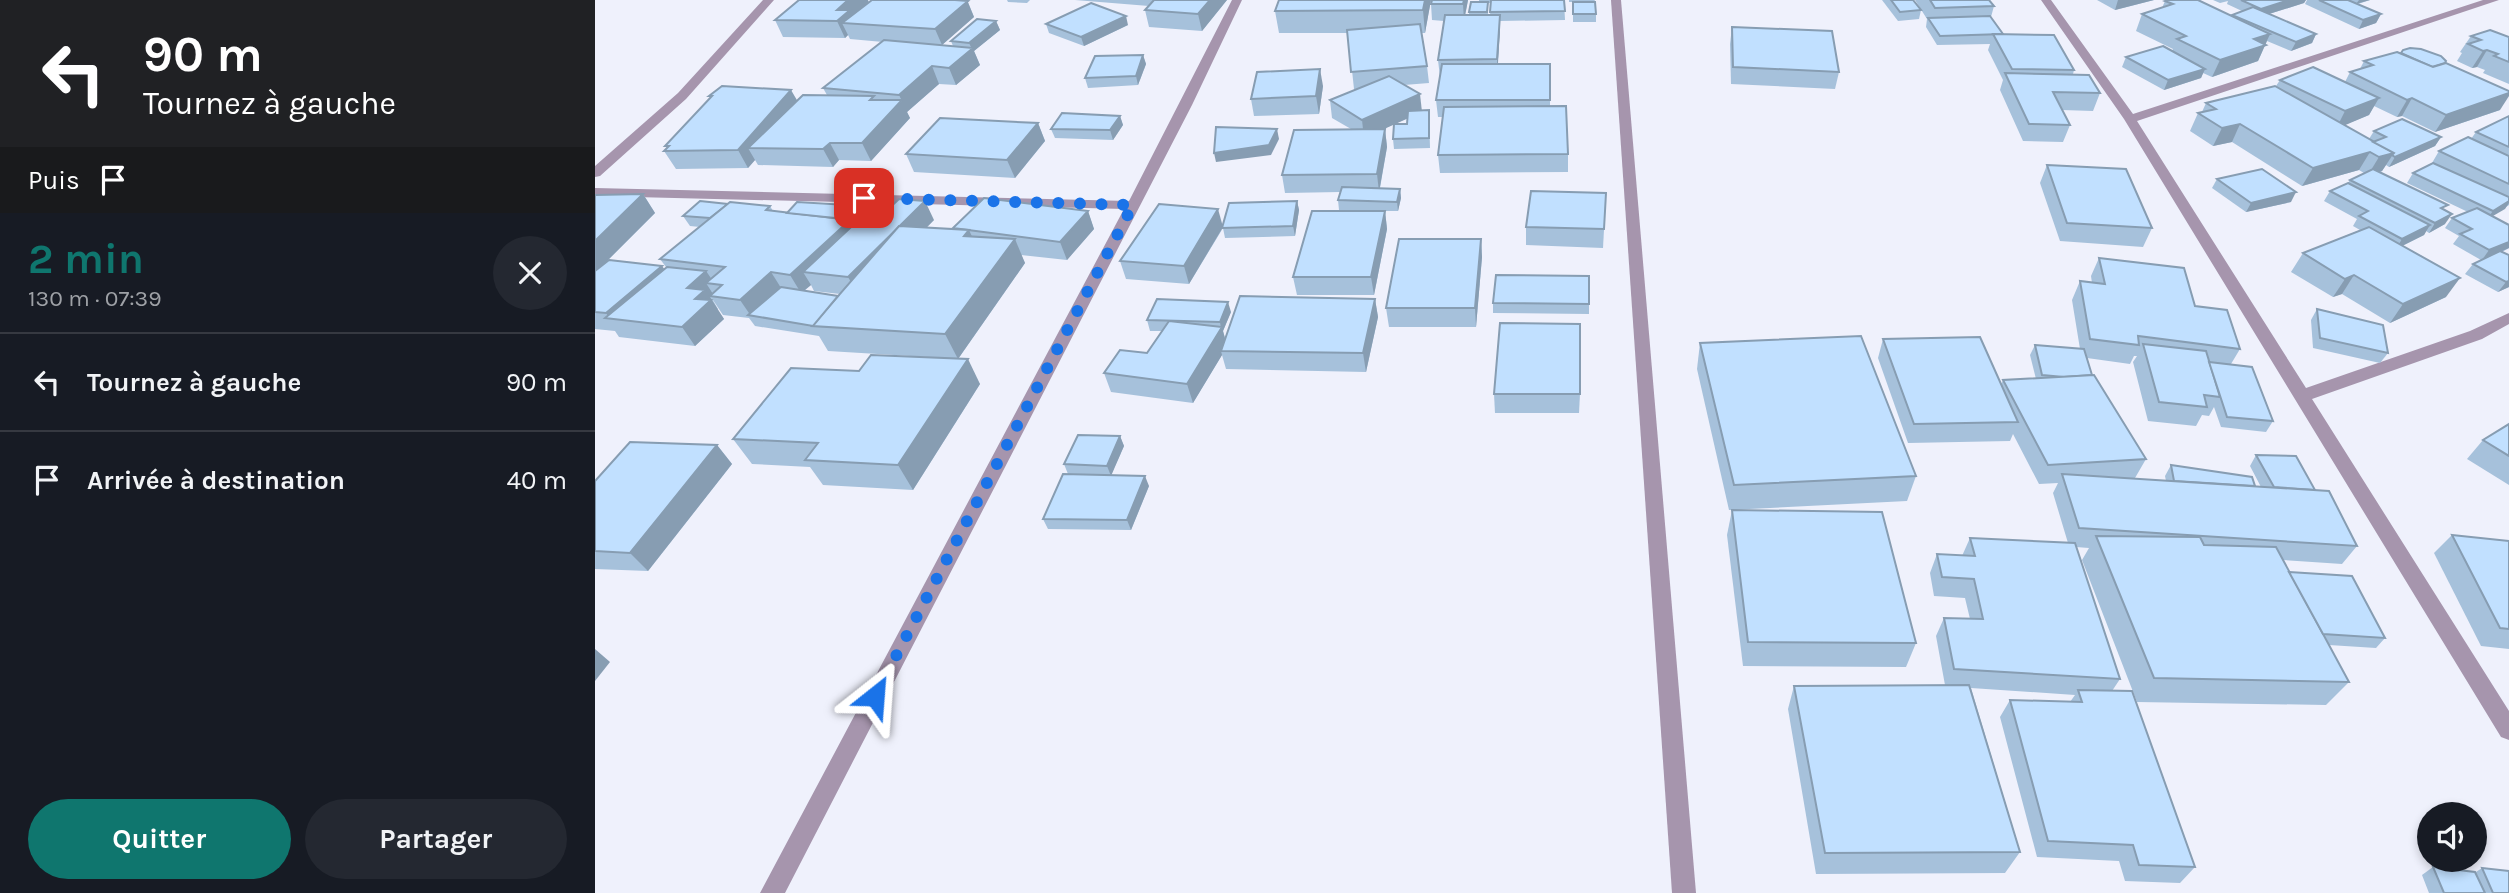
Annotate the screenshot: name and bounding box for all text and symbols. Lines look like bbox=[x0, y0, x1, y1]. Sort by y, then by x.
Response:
text: 90 m bbox=[143, 26, 263, 83]
icon: left bbox=[28, 28, 119, 119]
text: Tournez à gauche bbox=[143, 85, 396, 122]
icon: arrive bbox=[94, 161, 132, 199]
text: Puis bbox=[28, 165, 80, 196]
pin bbox=[834, 168, 894, 228]
icon: arrive bbox=[845, 179, 883, 217]
text: 2 min bbox=[28, 234, 144, 284]
button: close bbox=[493, 236, 567, 310]
text: 130 m · 07:39 bbox=[28, 285, 162, 312]
icon: left bbox=[28, 363, 66, 401]
text: Tournez à gauche bbox=[87, 367, 301, 398]
text: 90 m bbox=[506, 367, 567, 398]
icon: arrive bbox=[28, 461, 66, 499]
text: Arrivée à destination bbox=[87, 465, 345, 496]
text: 40 m bbox=[507, 465, 567, 496]
position arrow bbox=[838, 659, 912, 733]
button: Quitter bbox=[28, 799, 291, 879]
button: Partager bbox=[305, 799, 567, 879]
map controls bbox=[2417, 802, 2487, 872]
button: sound bbox=[2417, 802, 2487, 872]

